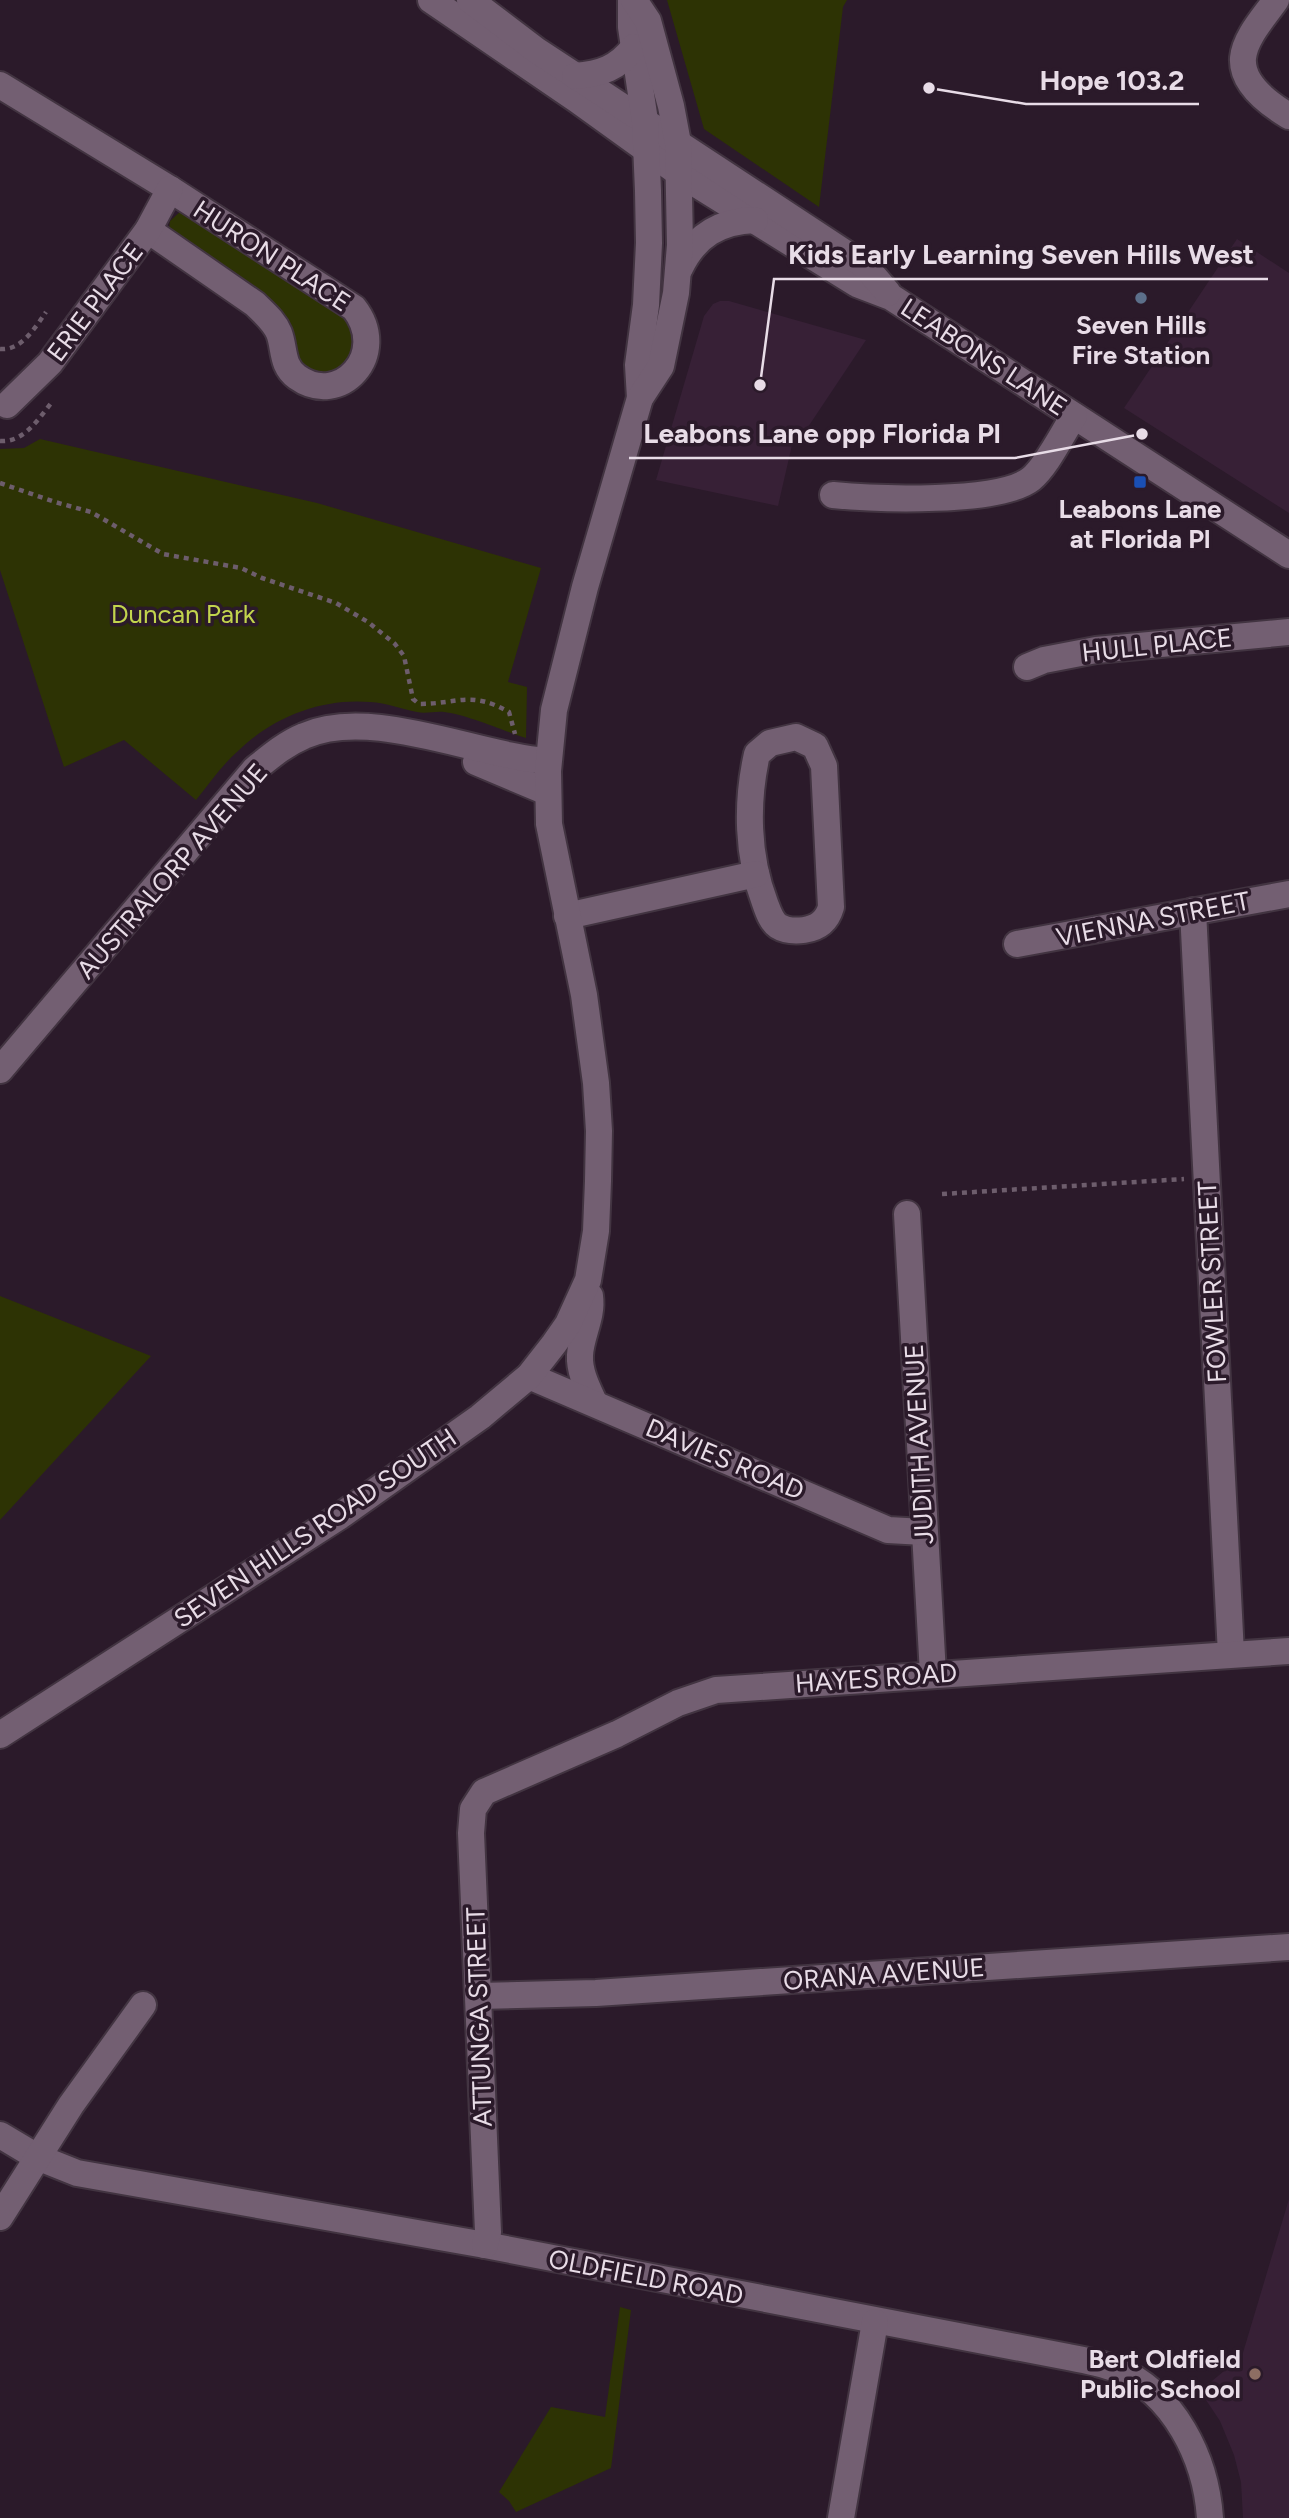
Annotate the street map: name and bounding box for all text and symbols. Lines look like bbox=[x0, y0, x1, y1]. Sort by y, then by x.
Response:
callout: Hope 103.2 bbox=[1026, 55, 1199, 104]
text: Hope 103.2 bbox=[1040, 63, 1184, 97]
street label: HURON PLACE bbox=[188, 193, 356, 319]
callout: Kids Early Learning Seven Hills West bbox=[774, 230, 1268, 279]
street label: ERIE PLACE bbox=[40, 236, 150, 368]
text: Kids Early Learning Seven Hills West bbox=[788, 237, 1254, 271]
marker: Seven Hills Fire Station bbox=[1133, 290, 1149, 306]
street label: LEABONS LANE bbox=[895, 291, 1073, 423]
place label: Seven Hills Fire Station bbox=[1072, 309, 1210, 371]
callout: Leabons Lane opp Florida Pl bbox=[629, 409, 1015, 458]
text: Leabons Lane opp Florida Pl bbox=[643, 416, 1001, 450]
marker: Leabons Lane at Florida Pl bbox=[1132, 474, 1148, 490]
place label: Leabons Lane at Florida Pl bbox=[1059, 493, 1221, 555]
park label: Duncan Park bbox=[111, 598, 256, 630]
street label: HULL PLACE bbox=[1080, 621, 1234, 669]
street label: AUSTRALORP AVENUE bbox=[70, 757, 274, 985]
street label: VIENNA STREET bbox=[1054, 884, 1253, 953]
street label: FOWLER STREET bbox=[1191, 1179, 1233, 1384]
street label: JUDITH AVENUE bbox=[898, 1343, 940, 1545]
street label: DAVIES ROAD bbox=[641, 1411, 809, 1507]
street label: SEVEN HILLS ROAD SOUTH bbox=[168, 1421, 462, 1635]
street label: HAYES ROAD bbox=[794, 1656, 958, 1700]
street label: ATTUNGA STREET bbox=[459, 1906, 499, 2127]
street label: ORANA AVENUE bbox=[782, 1951, 986, 1997]
street label: OLDFIELD ROAD bbox=[546, 2242, 746, 2312]
place label: Bert Oldfield Public School bbox=[1080, 2343, 1241, 2405]
marker: Bert Oldfield Public School bbox=[1247, 2366, 1263, 2382]

